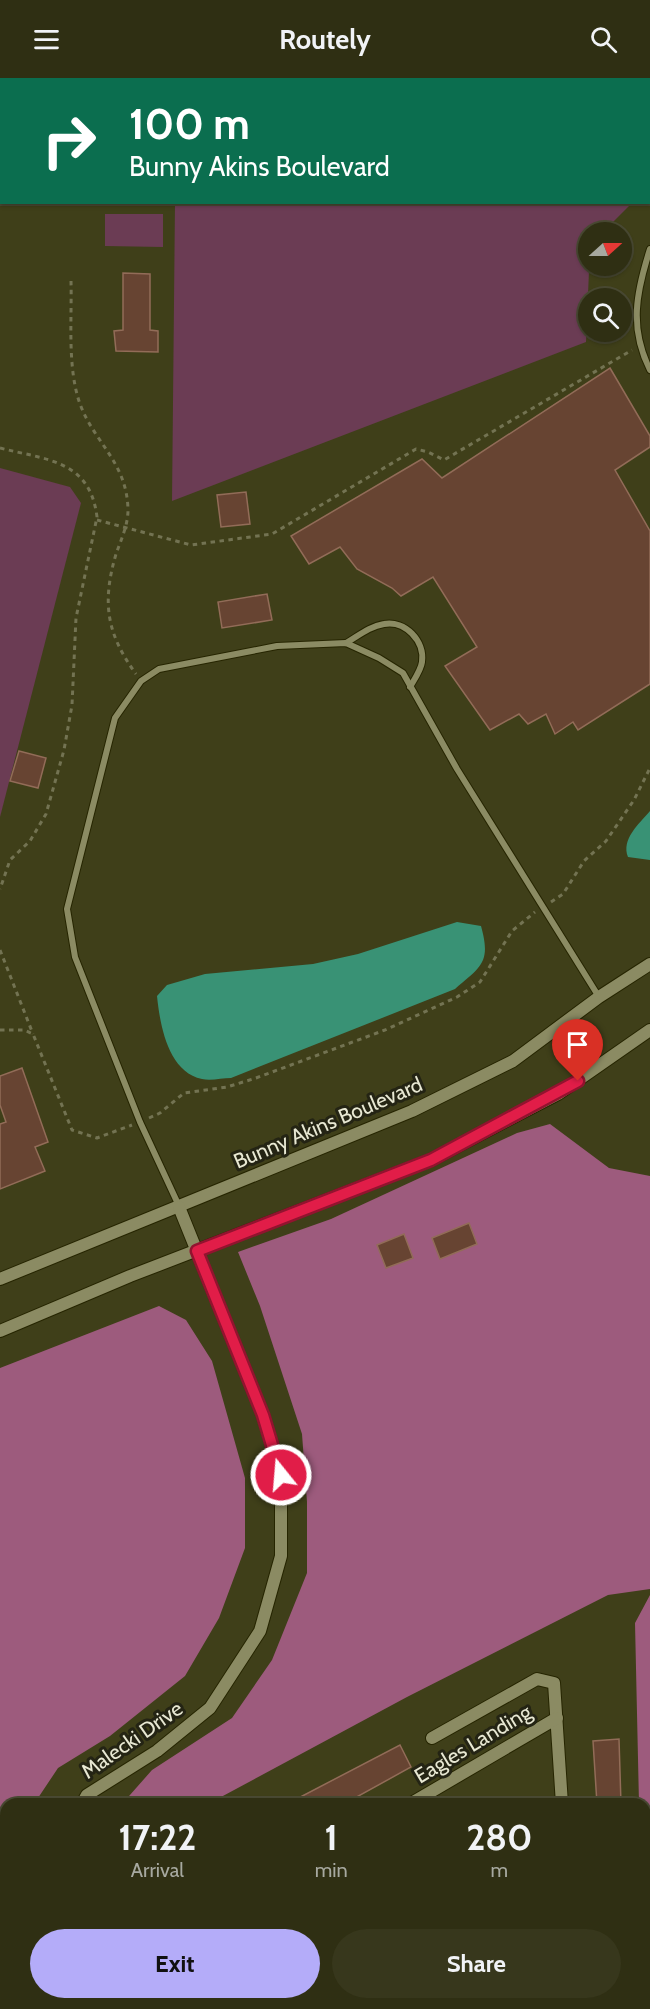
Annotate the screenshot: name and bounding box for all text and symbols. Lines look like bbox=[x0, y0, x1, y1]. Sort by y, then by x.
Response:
icon: menu bbox=[30, 23, 63, 56]
text: Routely bbox=[279, 23, 371, 56]
icon: search bbox=[587, 23, 620, 56]
text: 100 m bbox=[129, 98, 250, 150]
icon: right bbox=[30, 102, 108, 180]
text: Bunny Akins Boulevard bbox=[129, 150, 390, 183]
north arrow bbox=[578, 222, 632, 276]
map controls bbox=[578, 222, 632, 342]
button: search bbox=[578, 288, 632, 342]
pin bbox=[552, 1019, 603, 1081]
icon: arrive bbox=[561, 1028, 594, 1061]
street label: Bunny Akins Boulevard bbox=[230, 1071, 426, 1174]
position arrow bbox=[249, 1443, 313, 1507]
street label: Malecki Drive bbox=[76, 1695, 187, 1784]
street label: Eagles Landing bbox=[410, 1699, 536, 1788]
text: 17:22 bbox=[119, 1815, 196, 1859]
text: 1 bbox=[325, 1815, 338, 1859]
text: 280 bbox=[466, 1815, 532, 1859]
text: Arrival bbox=[131, 1858, 184, 1882]
text: min bbox=[315, 1858, 348, 1882]
text: m bbox=[491, 1858, 508, 1882]
button: Exit bbox=[30, 1929, 320, 1998]
button: Share bbox=[332, 1929, 621, 1998]

